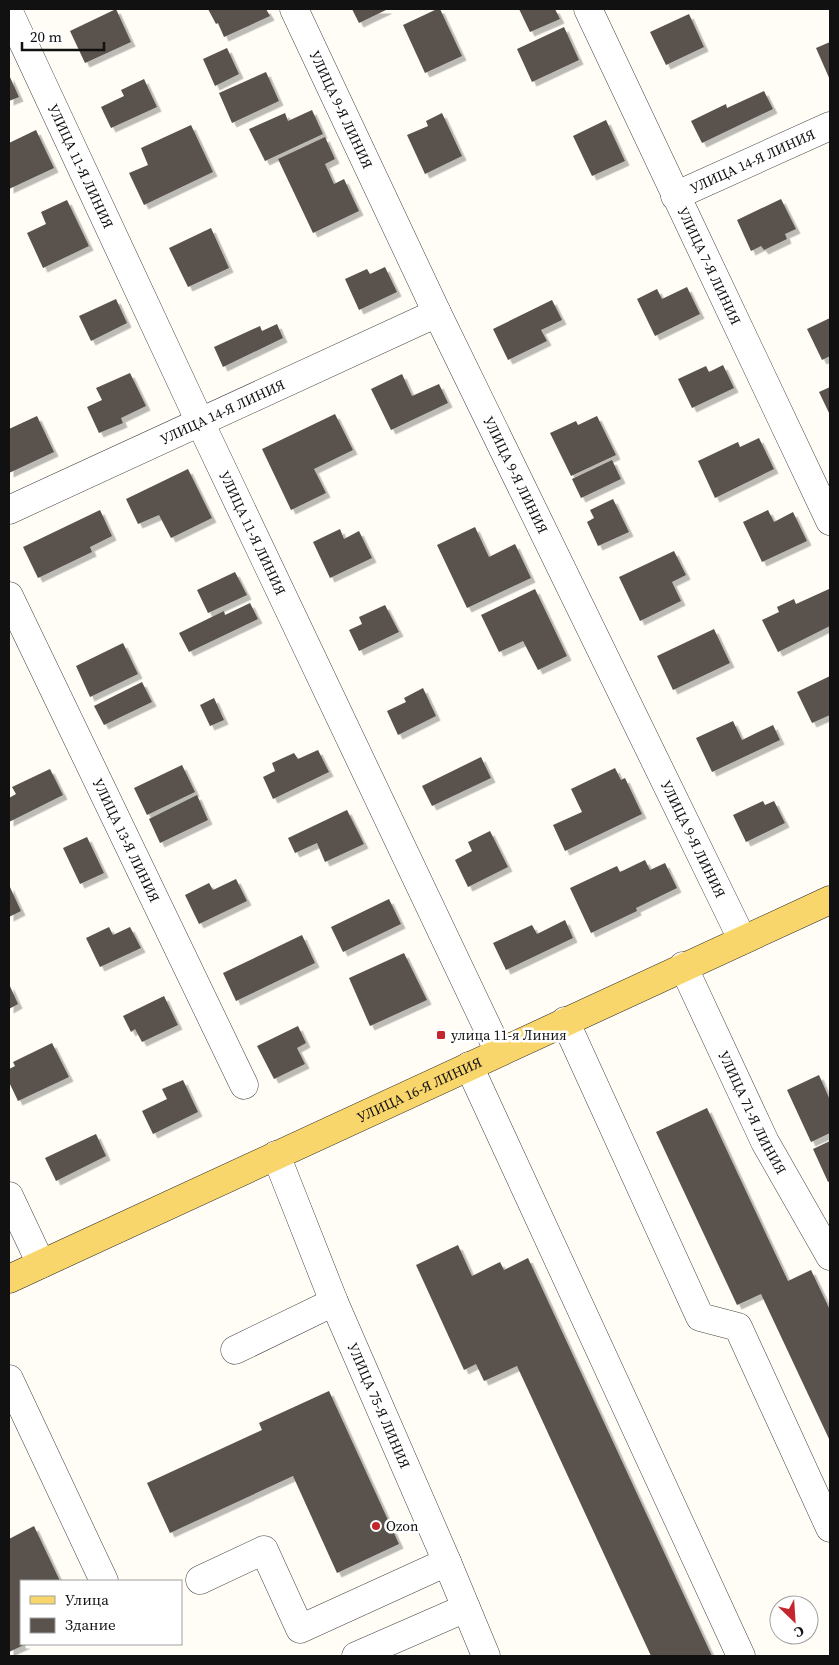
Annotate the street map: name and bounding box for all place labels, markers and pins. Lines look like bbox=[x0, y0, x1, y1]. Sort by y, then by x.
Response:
place label: улица 11-я Линия bbox=[451, 1025, 567, 1045]
marker: улица 11-я Линия bbox=[435, 1029, 447, 1041]
place label: Ozon bbox=[386, 1516, 419, 1536]
marker: Ozon bbox=[370, 1520, 382, 1532]

